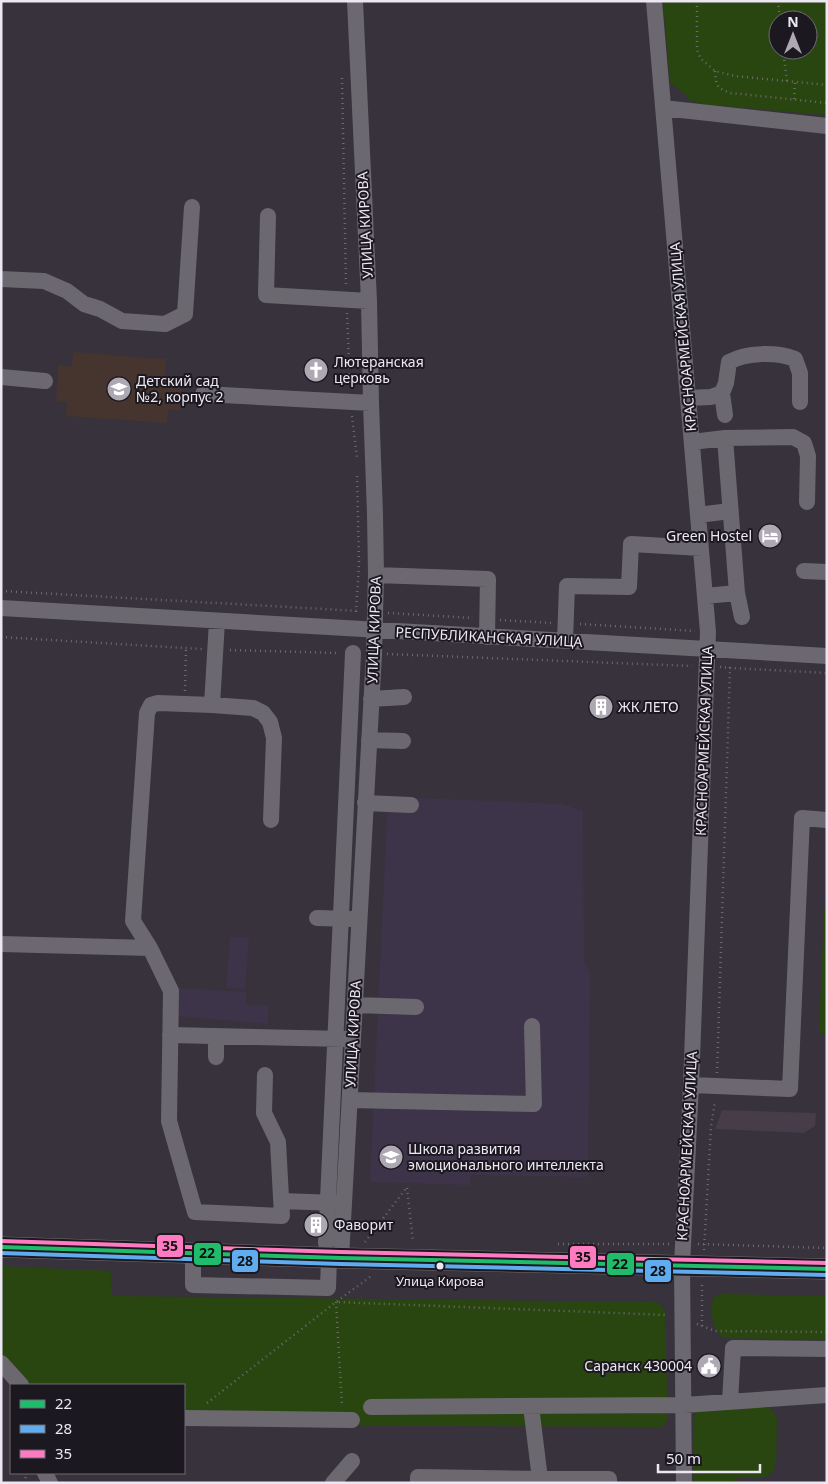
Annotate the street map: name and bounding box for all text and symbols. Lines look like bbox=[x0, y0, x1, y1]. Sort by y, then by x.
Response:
north arrow bbox=[768, 10, 818, 60]
text: N bbox=[787, 12, 799, 31]
street label: УЛИЦА КИРОВА bbox=[352, 171, 377, 279]
street label: КРАСНОАРМЕЙСКАЯ УЛИЦА bbox=[665, 242, 700, 432]
place label: Лютеранская церковь bbox=[334, 352, 424, 387]
church icon: Лютеранская церковь bbox=[303, 357, 329, 383]
place label: Детский сад №2, корпус 2 bbox=[136, 371, 223, 406]
school or university icon: Детский сад №2, корпус 2 bbox=[106, 376, 132, 402]
hotel icon: Green Hostel bbox=[757, 523, 783, 549]
place label: Green Hostel bbox=[666, 526, 752, 545]
street label: УЛИЦА КИРОВА bbox=[362, 576, 385, 684]
street label: РЕСПУБЛИКАНСКАЯ УЛИЦА bbox=[395, 622, 583, 651]
street label: КРАСНОАРМЕЙСКАЯ УЛИЦА bbox=[691, 646, 716, 836]
building icon: ЖК ЛЕТО bbox=[588, 694, 614, 720]
place label: ЖК ЛЕТО bbox=[618, 697, 679, 716]
street label: УЛИЦА КИРОВА bbox=[340, 980, 365, 1088]
street label: КРАСНОАРМЕЙСКАЯ УЛИЦА bbox=[672, 1051, 701, 1241]
place label: Школа развития эмоционального интеллекта bbox=[408, 1139, 604, 1174]
school or university icon: Школа развития эмоционального интеллекта bbox=[378, 1144, 404, 1170]
building icon: Фаворит bbox=[303, 1212, 329, 1238]
place label: Фаворит bbox=[334, 1215, 394, 1234]
line badge: 35 bbox=[156, 1234, 184, 1258]
text: 35 bbox=[162, 1236, 178, 1255]
line badge: 22 bbox=[193, 1242, 222, 1266]
text: 22 bbox=[199, 1243, 215, 1262]
line badge: 35 bbox=[569, 1245, 597, 1269]
text: 35 bbox=[575, 1247, 591, 1266]
line badge: 28 bbox=[231, 1249, 259, 1273]
text: 28 bbox=[237, 1251, 253, 1270]
line badge: 22 bbox=[606, 1252, 635, 1276]
text: 22 bbox=[612, 1254, 628, 1273]
line badge: 28 bbox=[644, 1259, 672, 1283]
marker: Улица Кирова bbox=[435, 1261, 445, 1271]
text: 28 bbox=[650, 1261, 666, 1280]
place label: Улица Кирова bbox=[396, 1272, 484, 1290]
public building icon: Саранск 430004 bbox=[696, 1353, 722, 1379]
place label: Саранск 430004 bbox=[584, 1356, 692, 1375]
legend bbox=[10, 1384, 185, 1474]
text: 22 bbox=[55, 1393, 72, 1413]
text: 28 bbox=[55, 1418, 72, 1438]
scale bar bbox=[658, 1442, 760, 1474]
text: 35 bbox=[55, 1443, 72, 1463]
text: 50 m bbox=[666, 1448, 701, 1468]

